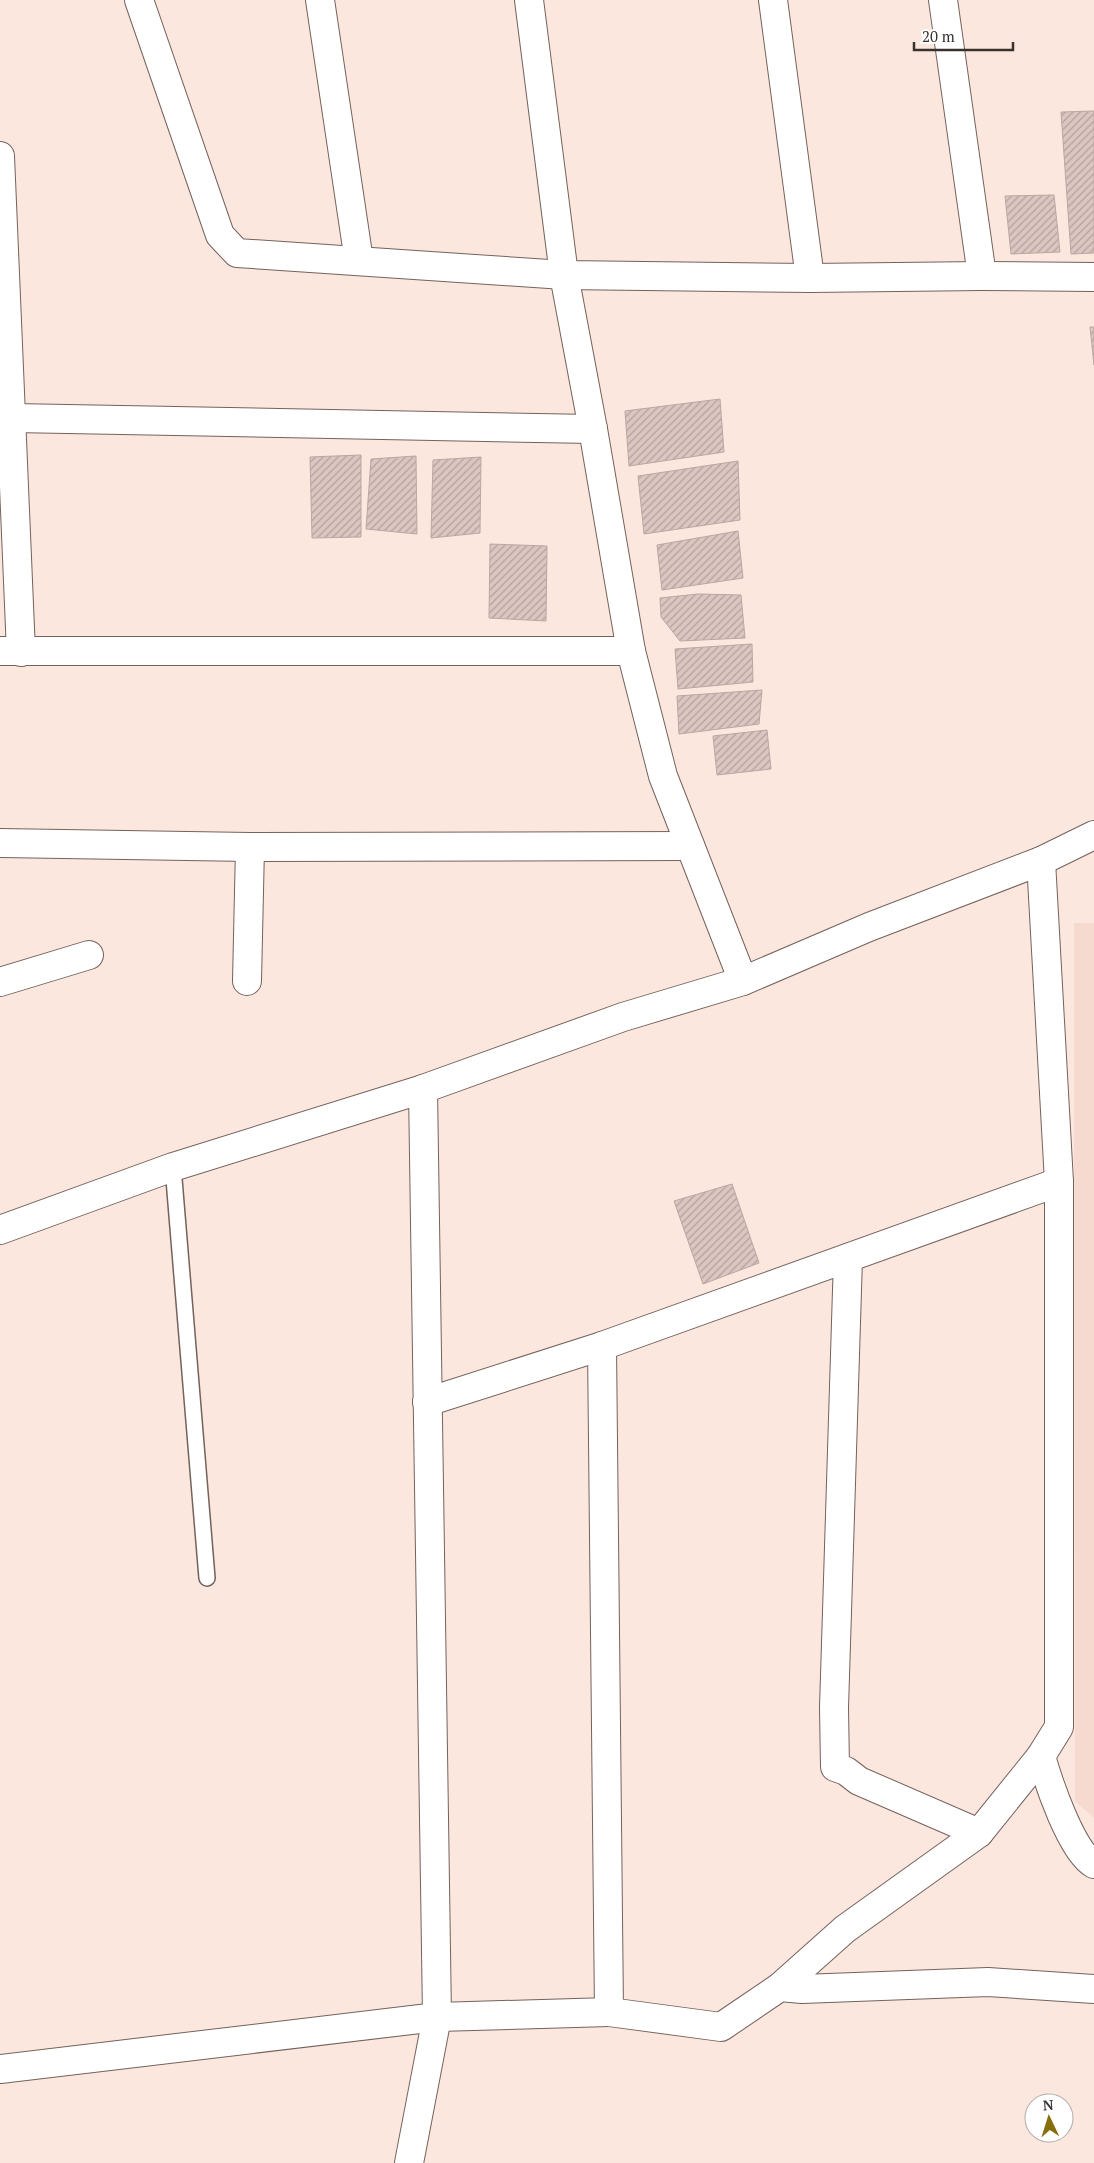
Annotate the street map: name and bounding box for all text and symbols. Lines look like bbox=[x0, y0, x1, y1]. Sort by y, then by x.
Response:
scale bar bbox=[914, 20, 1013, 52]
text: 20 m bbox=[922, 26, 955, 46]
north arrow bbox=[1024, 2093, 1074, 2143]
text: N bbox=[1042, 2095, 1054, 2114]

